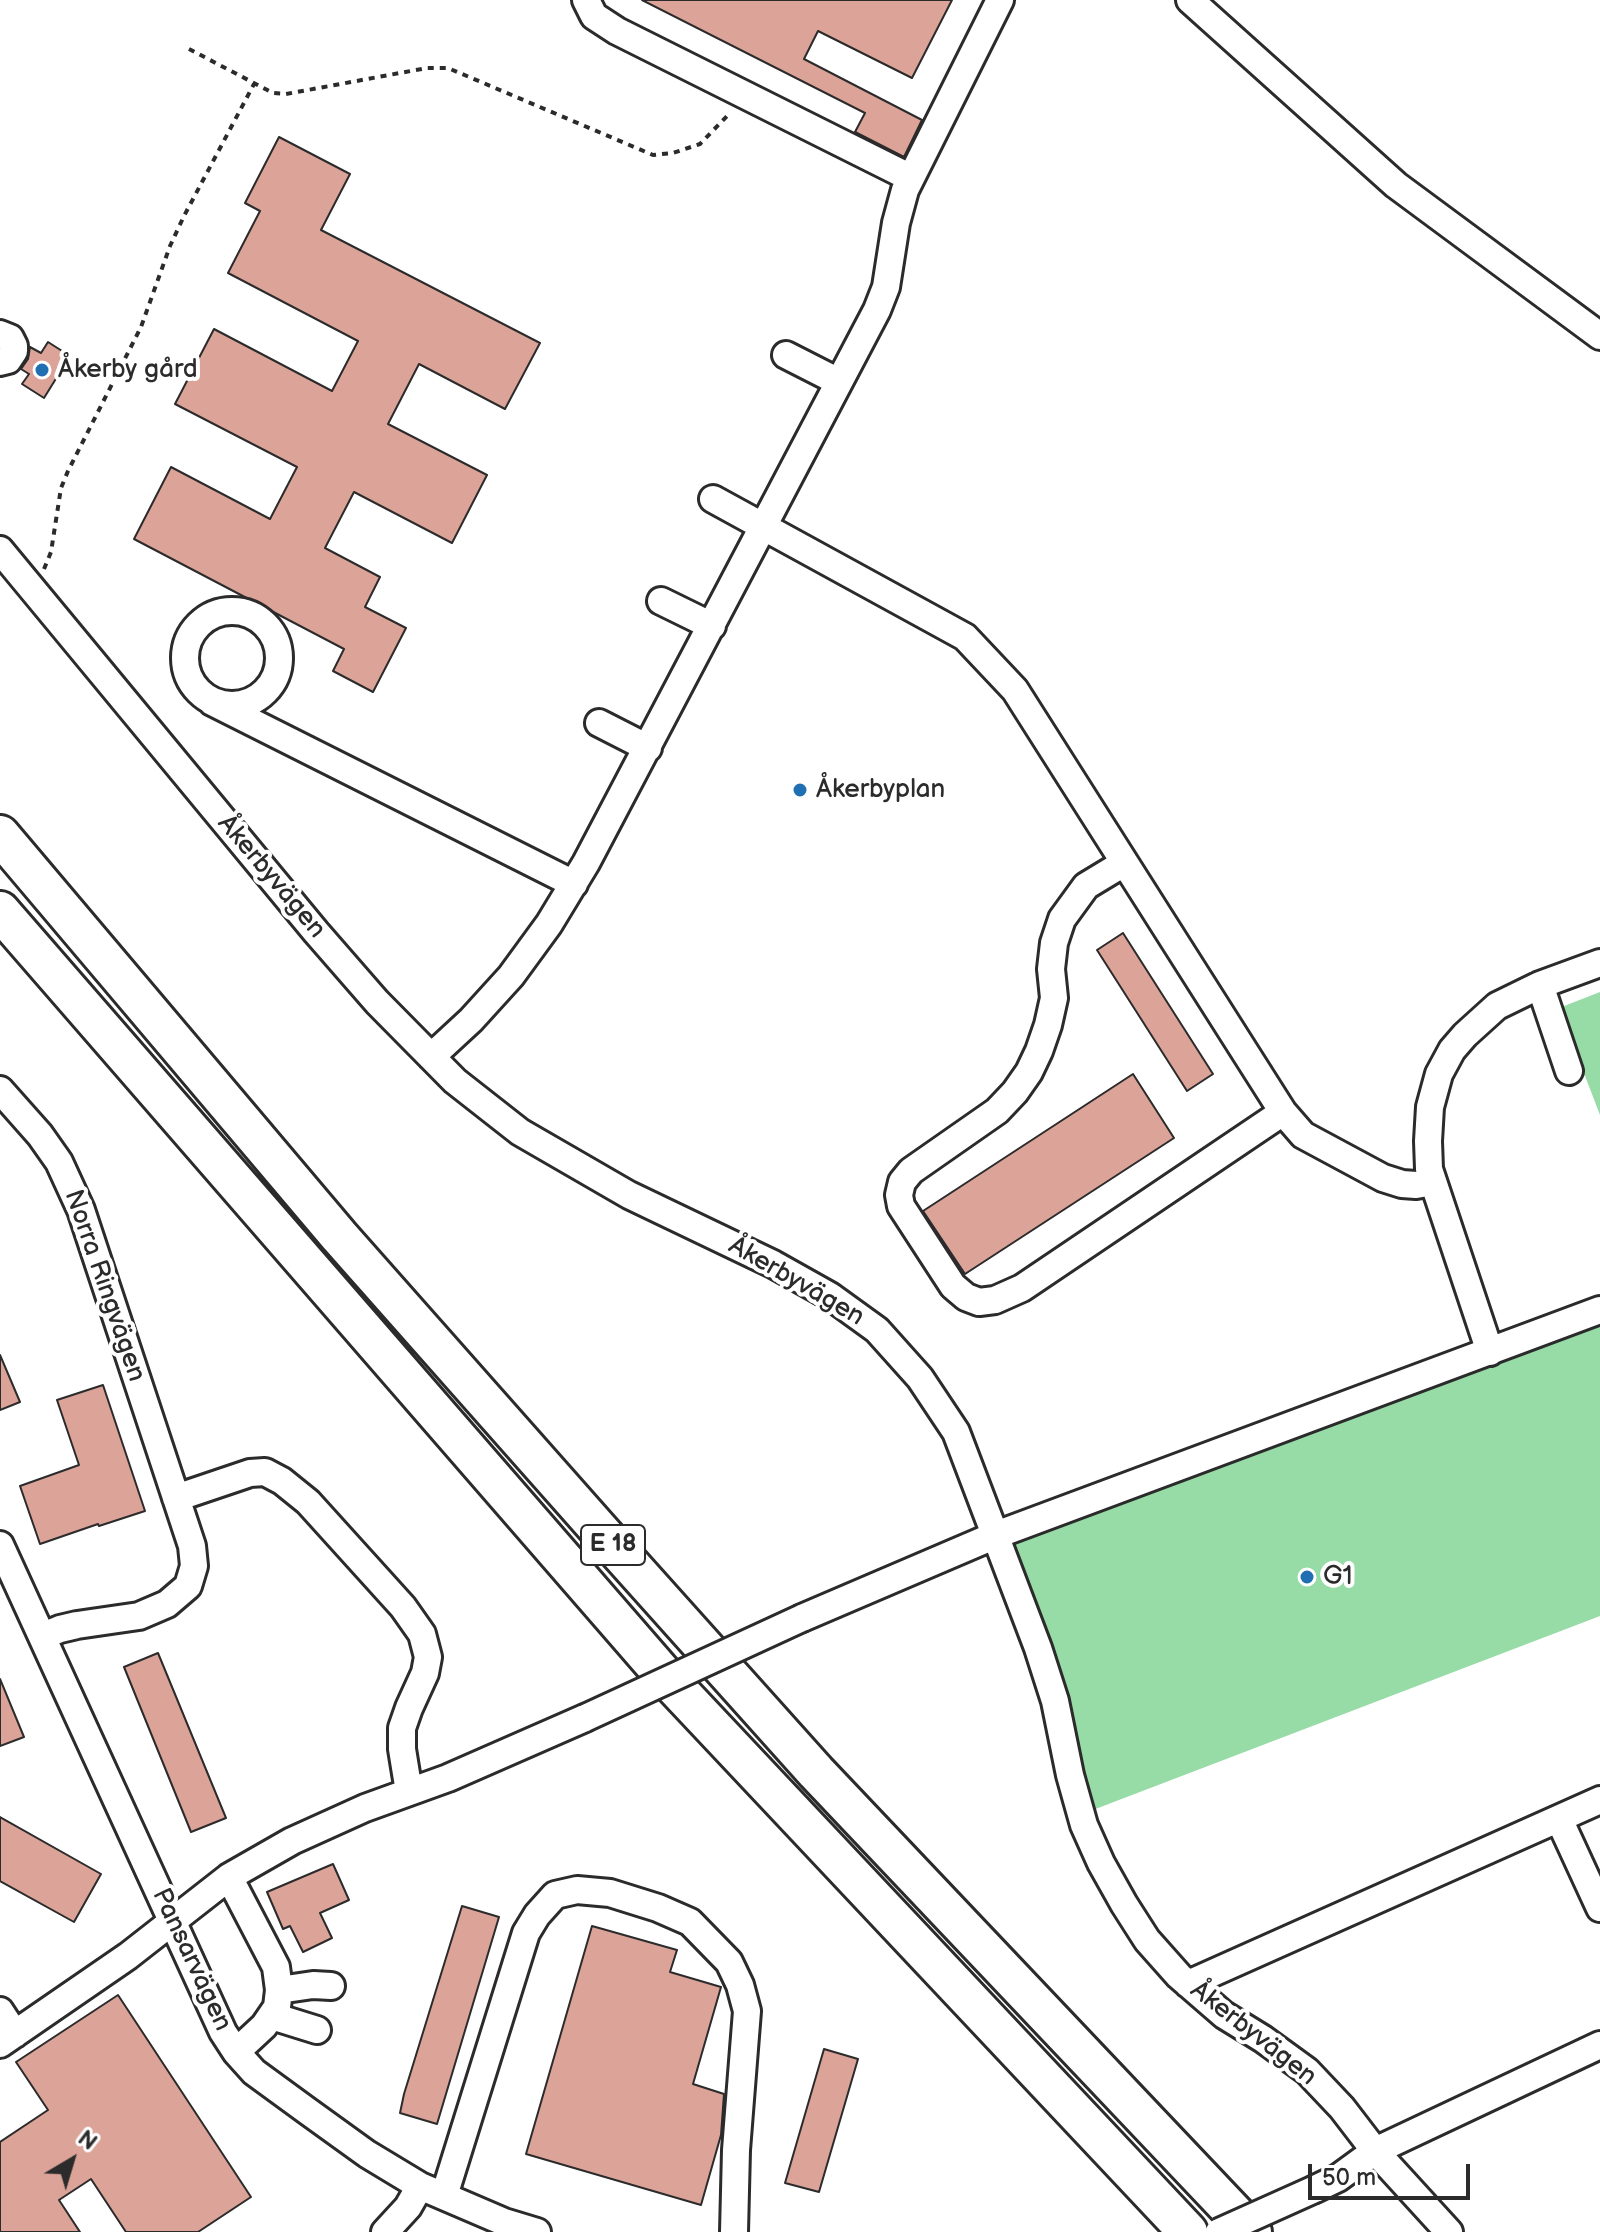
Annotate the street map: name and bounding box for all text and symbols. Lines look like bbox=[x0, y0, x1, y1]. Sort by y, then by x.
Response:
place label: Åkerby gård bbox=[58, 354, 198, 386]
marker: Åkerby gård bbox=[33, 361, 51, 379]
place label: Åkerbyplan bbox=[816, 774, 945, 806]
marker: Åkerbyplan bbox=[791, 781, 809, 799]
street label: Åkerbyvägen bbox=[210, 809, 332, 945]
street label: Norra Ringvägen bbox=[57, 1186, 151, 1386]
street label: Åkerbyvägen bbox=[723, 1231, 869, 1333]
road number: E 18 bbox=[581, 1525, 645, 1565]
place label: G1 bbox=[1323, 1561, 1353, 1593]
marker: G1 bbox=[1298, 1568, 1316, 1586]
street label: Pansarvägen bbox=[144, 1884, 238, 2036]
street label: Åkerbyvägen bbox=[1184, 1975, 1322, 2093]
north arrow bbox=[32, 2120, 112, 2200]
text: N bbox=[72, 2125, 102, 2156]
scale bar bbox=[1312, 2148, 1474, 2198]
text: 50 m bbox=[1322, 2163, 1376, 2192]

